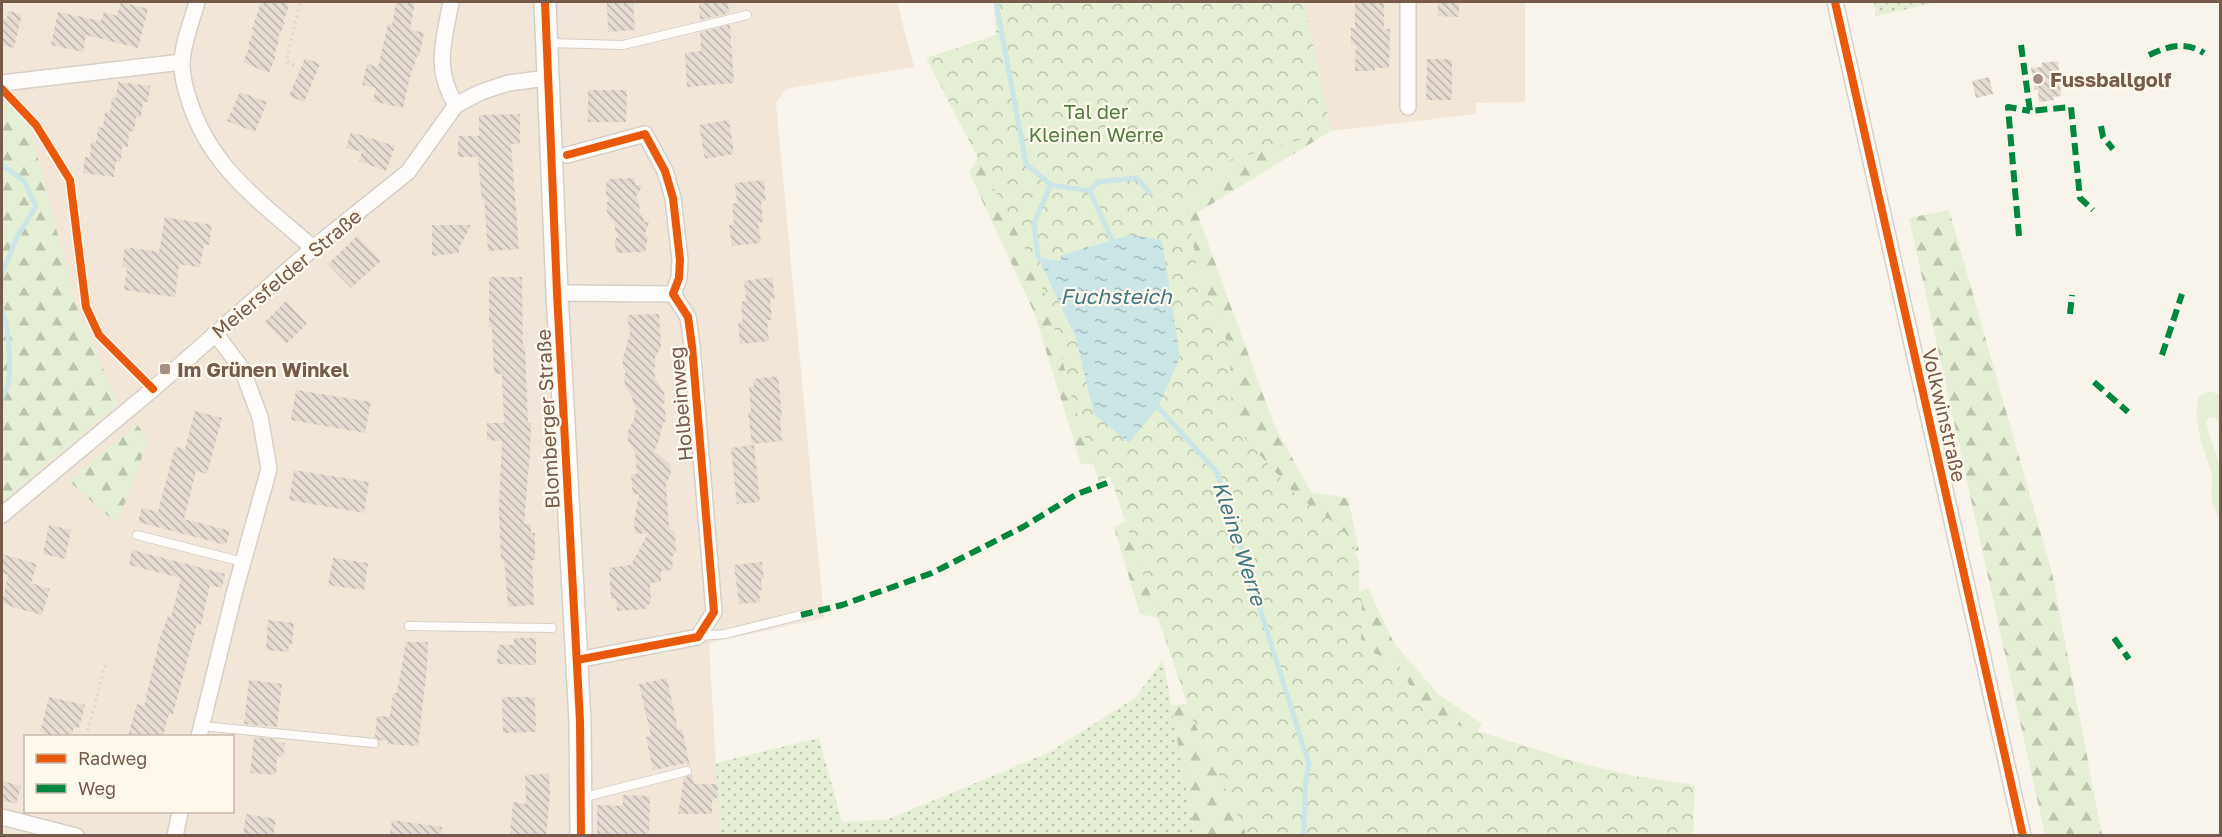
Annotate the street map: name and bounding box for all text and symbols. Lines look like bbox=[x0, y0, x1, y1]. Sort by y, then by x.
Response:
place label: Fussballgolf bbox=[2050, 67, 2172, 91]
marker: Fussballgolf bbox=[2031, 72, 2045, 86]
park label: Tal der Kleinen Werre bbox=[1029, 99, 1163, 146]
street label: Meiersfelder Straße bbox=[206, 203, 366, 343]
water label: Fuchsteich bbox=[1060, 283, 1173, 309]
street label: Blomberger Straße bbox=[530, 328, 564, 510]
street label: Holbeinweg bbox=[663, 346, 697, 462]
street label: Volkwinstraße bbox=[1918, 346, 1972, 484]
place label: Im Grünen Winkel bbox=[177, 357, 349, 381]
marker: Im Grünen Winkel bbox=[158, 362, 172, 376]
water label: Kleine Werre bbox=[1208, 478, 1273, 610]
legend bbox=[24, 735, 234, 813]
text: Radweg bbox=[78, 747, 147, 769]
text: Weg bbox=[78, 777, 116, 799]

